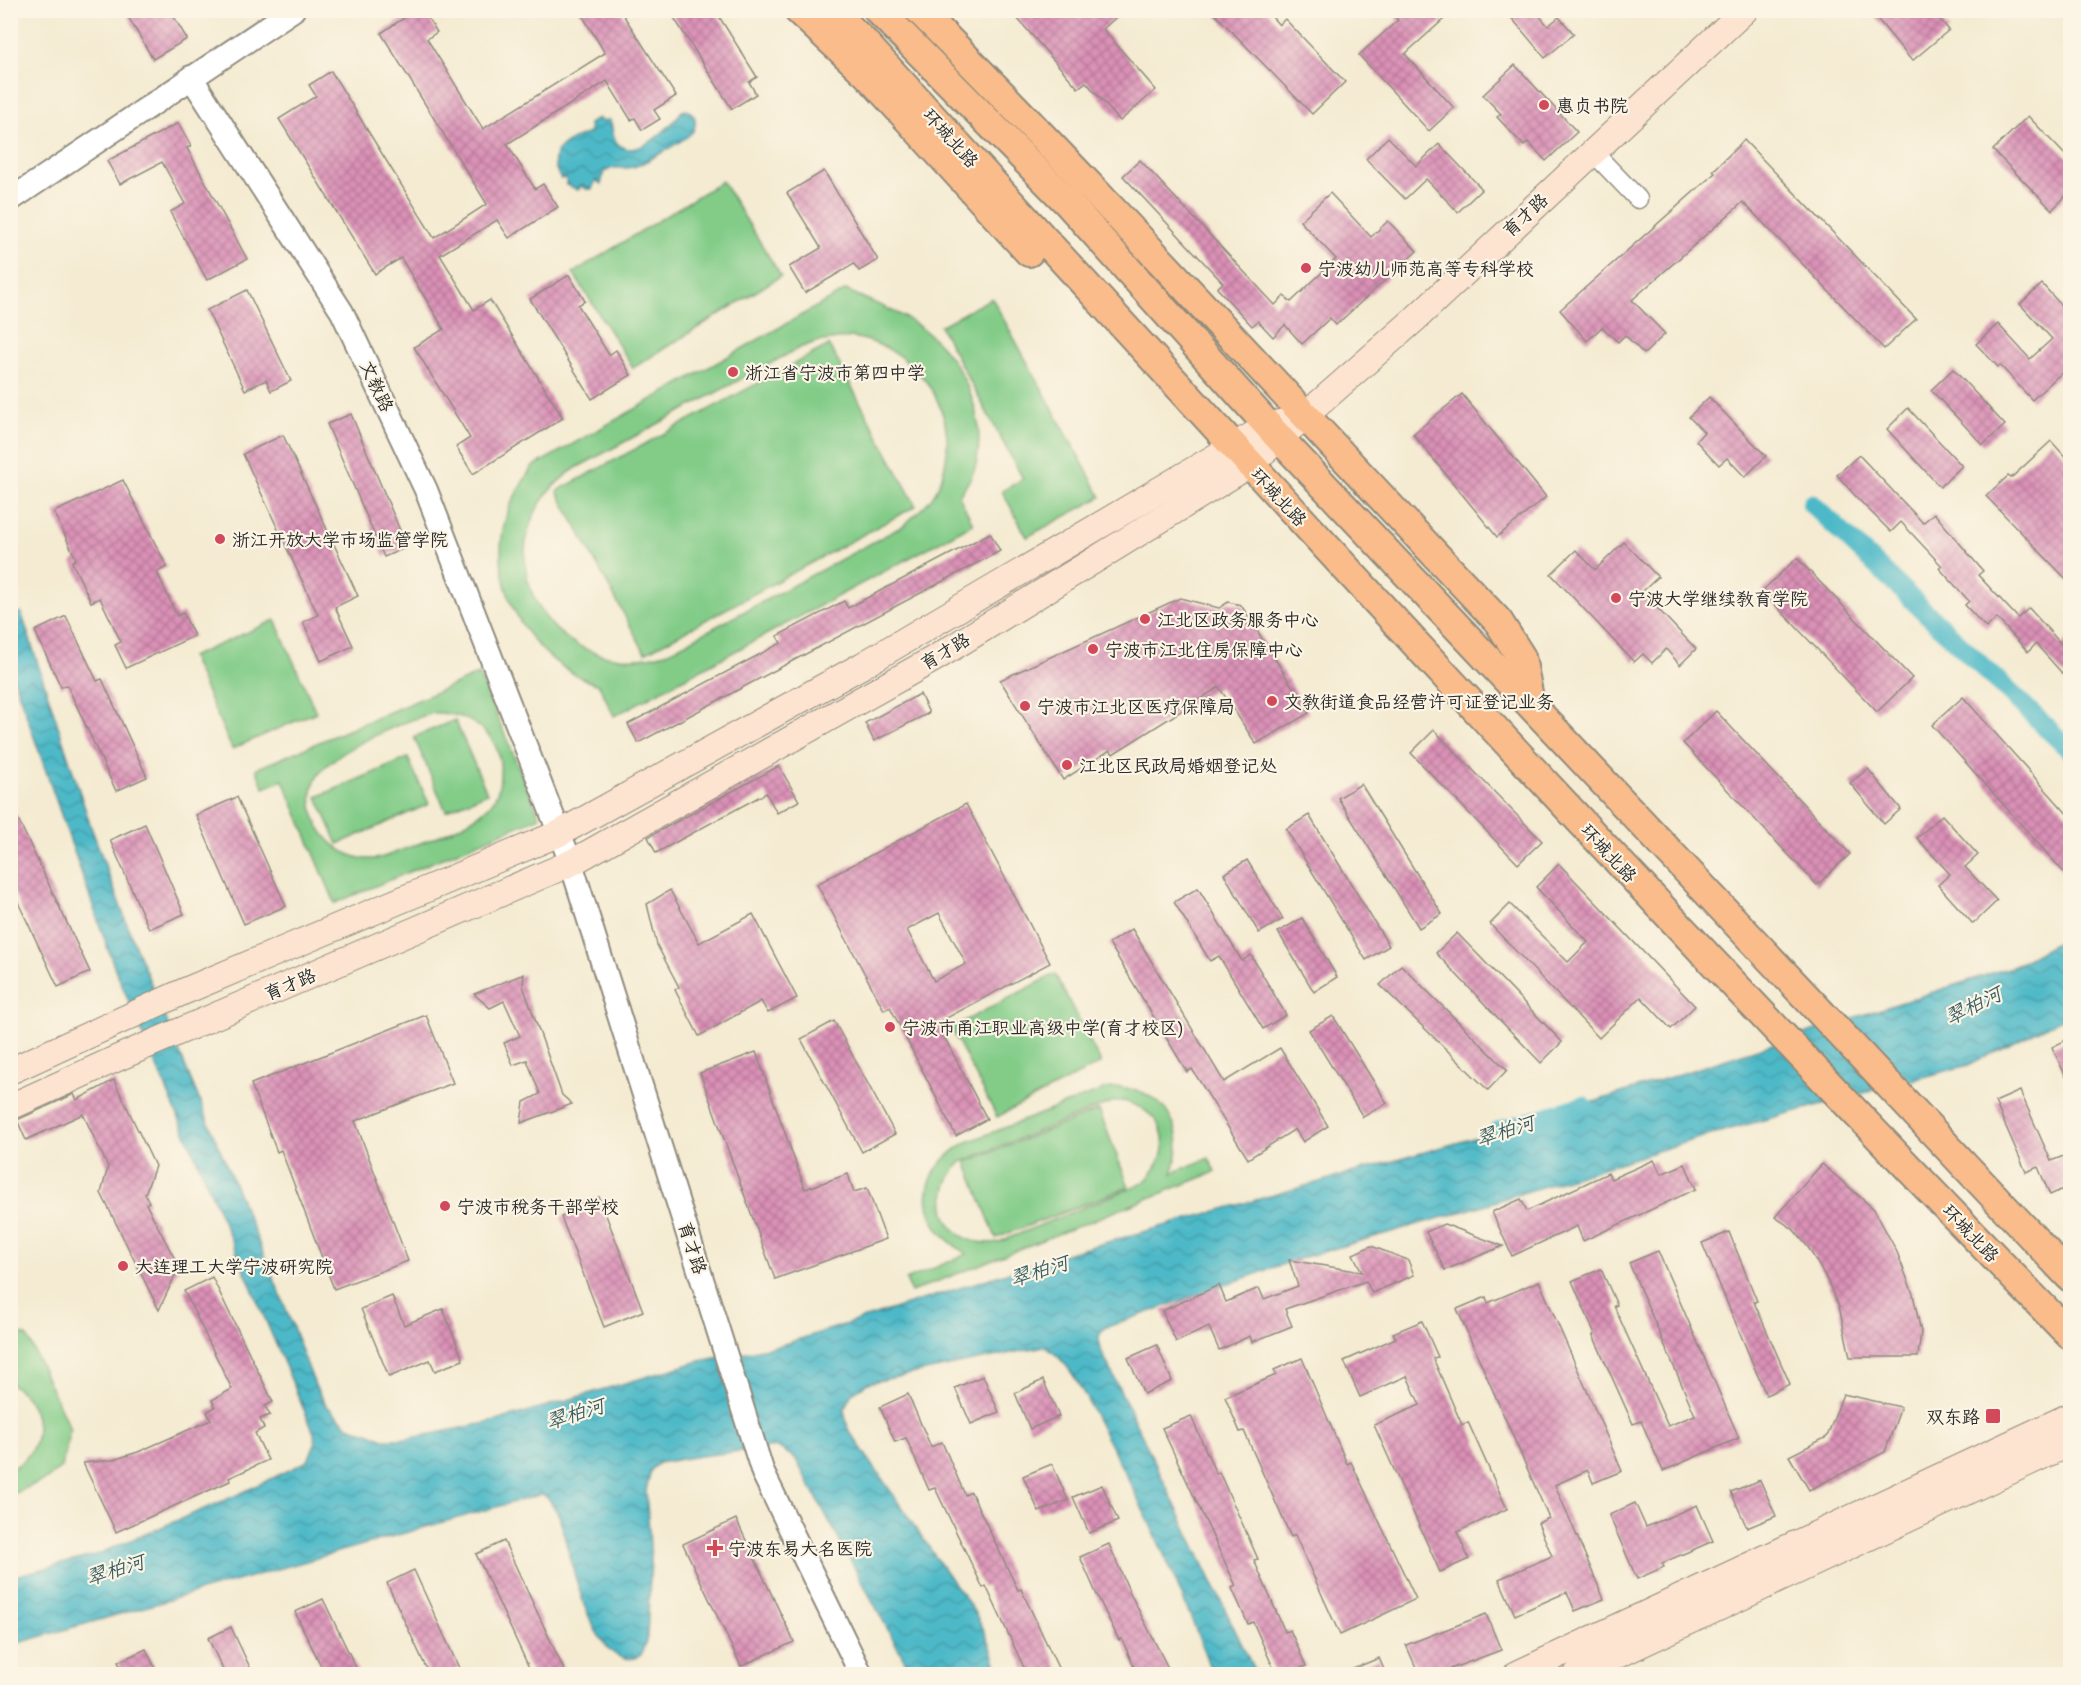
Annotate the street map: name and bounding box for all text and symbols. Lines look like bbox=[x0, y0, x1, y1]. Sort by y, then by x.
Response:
place label: 惠贞书院 bbox=[1556, 94, 1628, 117]
marker: 惠贞书院 bbox=[1537, 98, 1551, 112]
street label: 环城北路 bbox=[918, 104, 984, 172]
street label: 育才路 bbox=[1497, 188, 1553, 242]
place label: 宁波幼儿师范高等专科学校 bbox=[1318, 257, 1534, 280]
marker: 宁波幼儿师范高等专科学校 bbox=[1299, 261, 1313, 275]
street label: 文教路 bbox=[355, 357, 399, 415]
place label: 浙江省宁波市第四中学 bbox=[745, 361, 925, 384]
marker: 浙江省宁波市第四中学 bbox=[726, 365, 740, 379]
street label: 环城北路 bbox=[1246, 463, 1312, 531]
place label: 浙江开放大学市场监管学院 bbox=[232, 528, 448, 551]
marker: 浙江开放大学市场监管学院 bbox=[213, 532, 227, 546]
place label: 宁波大学继续教育学院 bbox=[1628, 587, 1808, 610]
marker: 宁波大学继续教育学院 bbox=[1609, 591, 1623, 605]
place label: 江北区政务服务中心 bbox=[1157, 608, 1319, 631]
marker: 江北区政务服务中心 bbox=[1138, 612, 1152, 626]
street label: 育才路 bbox=[916, 627, 974, 675]
place label: 宁波市江北住房保障中心 bbox=[1105, 638, 1303, 661]
marker: 宁波市江北住房保障中心 bbox=[1086, 642, 1100, 656]
place label: 文教街道食品经营许可证登记业务 bbox=[1284, 690, 1554, 713]
marker: 文教街道食品经营许可证登记业务 bbox=[1265, 694, 1279, 708]
place label: 宁波市江北区医疗保障局 bbox=[1037, 695, 1235, 718]
marker: 宁波市江北区医疗保障局 bbox=[1018, 699, 1032, 713]
place label: 江北区民政局婚姻登记处 bbox=[1079, 754, 1277, 777]
marker: 江北区民政局婚姻登记处 bbox=[1060, 758, 1074, 772]
street label: 环城北路 bbox=[1576, 819, 1642, 887]
street label: 育才路 bbox=[261, 963, 319, 1005]
water label: 翠柏河 bbox=[1941, 979, 2008, 1029]
place label: 宁波市甬江职业高级中学(育才校区) bbox=[902, 1016, 1183, 1039]
marker: 宁波市甬江职业高级中学(育才校区) bbox=[883, 1020, 897, 1034]
water label: 翠柏河 bbox=[1473, 1108, 1540, 1151]
place label: 宁波市税务干部学校 bbox=[457, 1195, 619, 1218]
marker: 宁波市税务干部学校 bbox=[438, 1199, 452, 1213]
street label: 环城北路 bbox=[1938, 1199, 2004, 1267]
street label: 育才路 bbox=[674, 1219, 712, 1277]
water label: 翠柏河 bbox=[1007, 1248, 1074, 1291]
place label: 大连理工大学宁波研究院 bbox=[135, 1255, 333, 1278]
marker: 大连理工大学宁波研究院 bbox=[116, 1259, 130, 1273]
water label: 翠柏河 bbox=[543, 1391, 610, 1434]
place label: 双东路 bbox=[1926, 1405, 1980, 1428]
marker: 双东路 bbox=[1984, 1407, 2002, 1425]
place label: 宁波东易大名医院 bbox=[728, 1537, 872, 1560]
marker: 宁波东易大名医院 bbox=[706, 1539, 724, 1557]
water label: 翠柏河 bbox=[83, 1547, 150, 1590]

